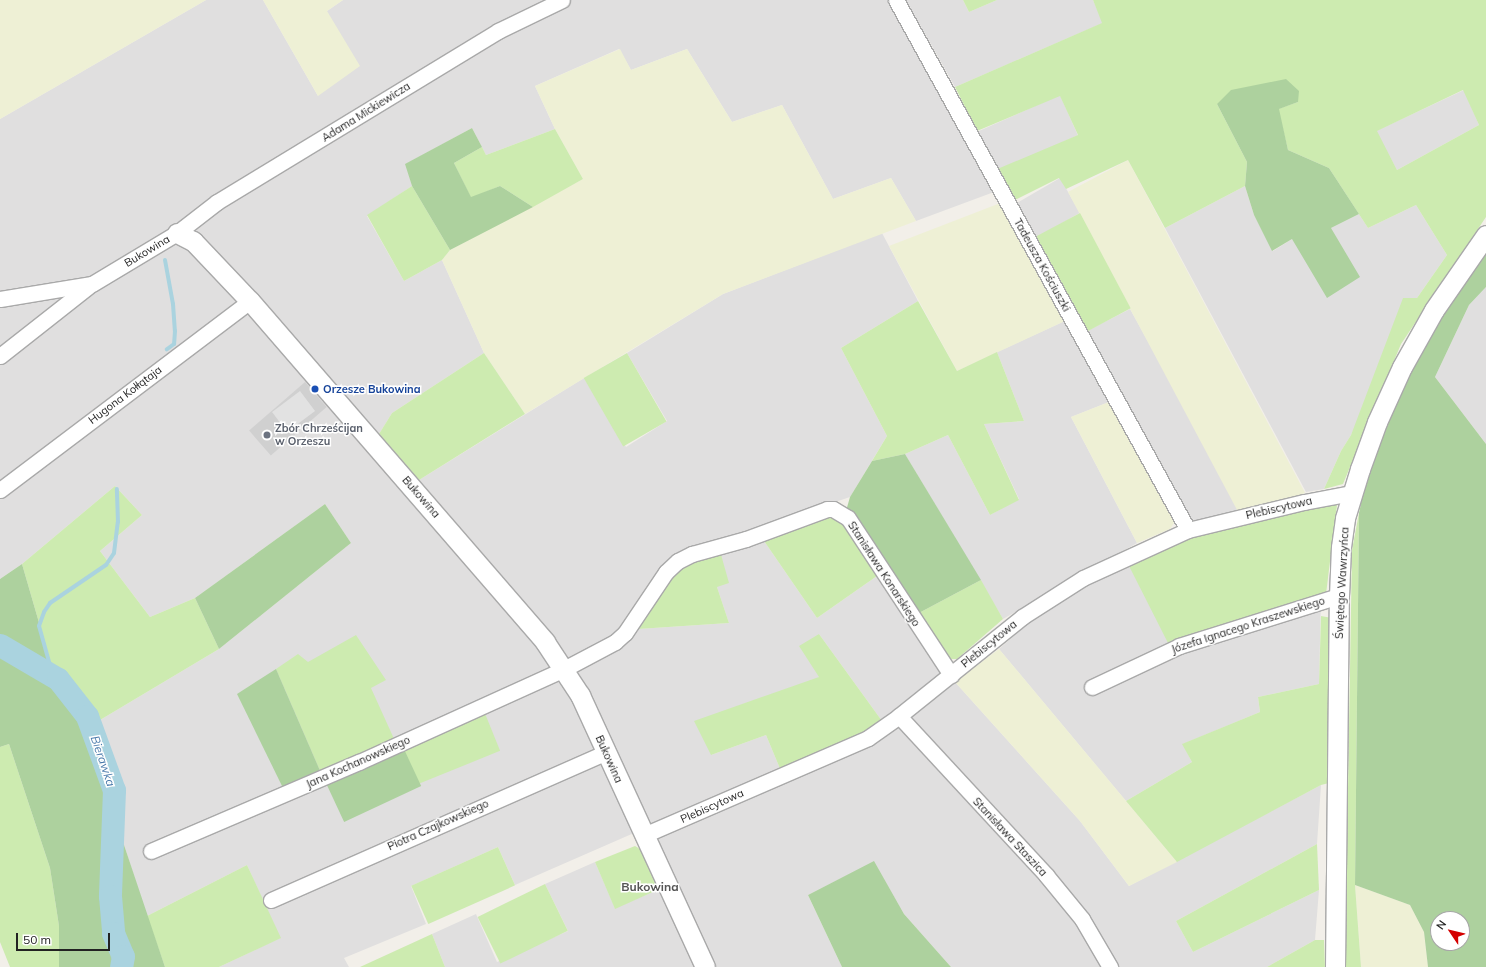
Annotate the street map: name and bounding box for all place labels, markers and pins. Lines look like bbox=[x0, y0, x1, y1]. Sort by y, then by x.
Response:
place label: Orzesze Bukowina bbox=[323, 382, 420, 396]
marker: Orzesze Bukowina bbox=[310, 384, 320, 394]
place label: Zbór Chrześcijan w Orzeszu bbox=[275, 422, 363, 448]
marker: Zbór Chrześcijan w Orzeszu bbox=[262, 430, 272, 440]

